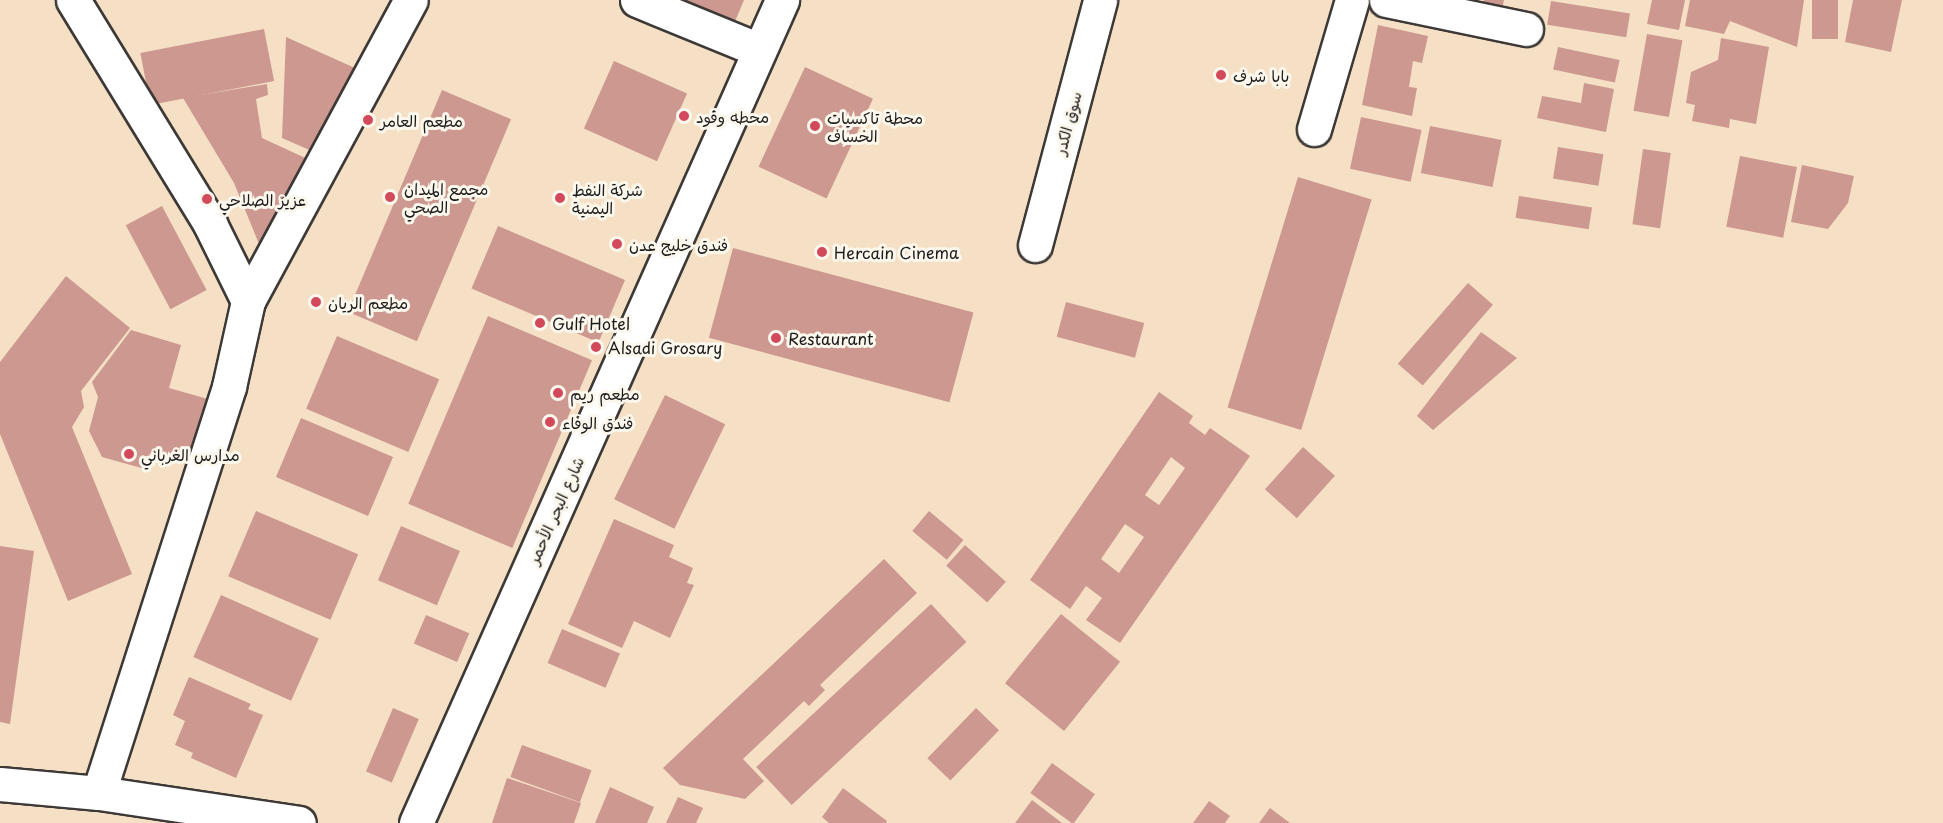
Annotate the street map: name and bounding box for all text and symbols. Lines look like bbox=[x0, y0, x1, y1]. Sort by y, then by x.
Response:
place label: بابا شرف bbox=[1233, 65, 1289, 85]
marker: بابا شرف bbox=[1214, 68, 1228, 82]
street label: سوق الكدر bbox=[1049, 89, 1085, 157]
place label: محطه وقود bbox=[696, 106, 769, 126]
place label: محطة تاكسيات الخساف bbox=[827, 107, 923, 145]
marker: محطه وقود bbox=[677, 109, 691, 123]
place label: مطعم العامر bbox=[380, 110, 463, 130]
marker: مطعم العامر bbox=[361, 113, 375, 127]
marker: محطة تاكسيات الخساف bbox=[808, 119, 822, 133]
place label: مجمع الميدان الصحي bbox=[404, 178, 488, 216]
place label: شركة النفط اليمنية bbox=[572, 179, 643, 217]
marker: مجمع الميدان الصحي bbox=[381, 188, 399, 206]
place label: عزيز الصلاحي bbox=[219, 189, 306, 209]
marker: شركة النفط اليمنية bbox=[553, 191, 567, 205]
marker: عزيز الصلاحي bbox=[200, 192, 214, 206]
place label: فندق خليج عدن bbox=[629, 234, 728, 254]
marker: فندق خليج عدن bbox=[610, 237, 624, 251]
place label: Hercain Cinema bbox=[834, 242, 959, 262]
marker: Hercain Cinema bbox=[815, 245, 829, 259]
place label: مطعم الريان bbox=[328, 292, 408, 312]
marker: مطعم الريان bbox=[309, 295, 323, 309]
place label: Gulf Hotel bbox=[552, 313, 631, 333]
marker: Gulf Hotel bbox=[533, 316, 547, 330]
place label: Restaurant bbox=[788, 328, 874, 348]
marker: Restaurant bbox=[769, 331, 783, 345]
place label: Alsadi Grosary bbox=[608, 337, 724, 357]
marker: Alsadi Grosary bbox=[589, 340, 603, 354]
place label: مطعم ريم bbox=[570, 383, 640, 403]
marker: مطعم ريم bbox=[551, 386, 565, 400]
place label: فندق الوفاء bbox=[562, 412, 633, 432]
marker: فندق الوفاء bbox=[543, 415, 557, 429]
place label: مدارس الغرباني bbox=[141, 444, 240, 464]
marker: مدارس الغرباني bbox=[122, 447, 136, 461]
street label: شارع البحر الأحمر bbox=[523, 453, 587, 567]

